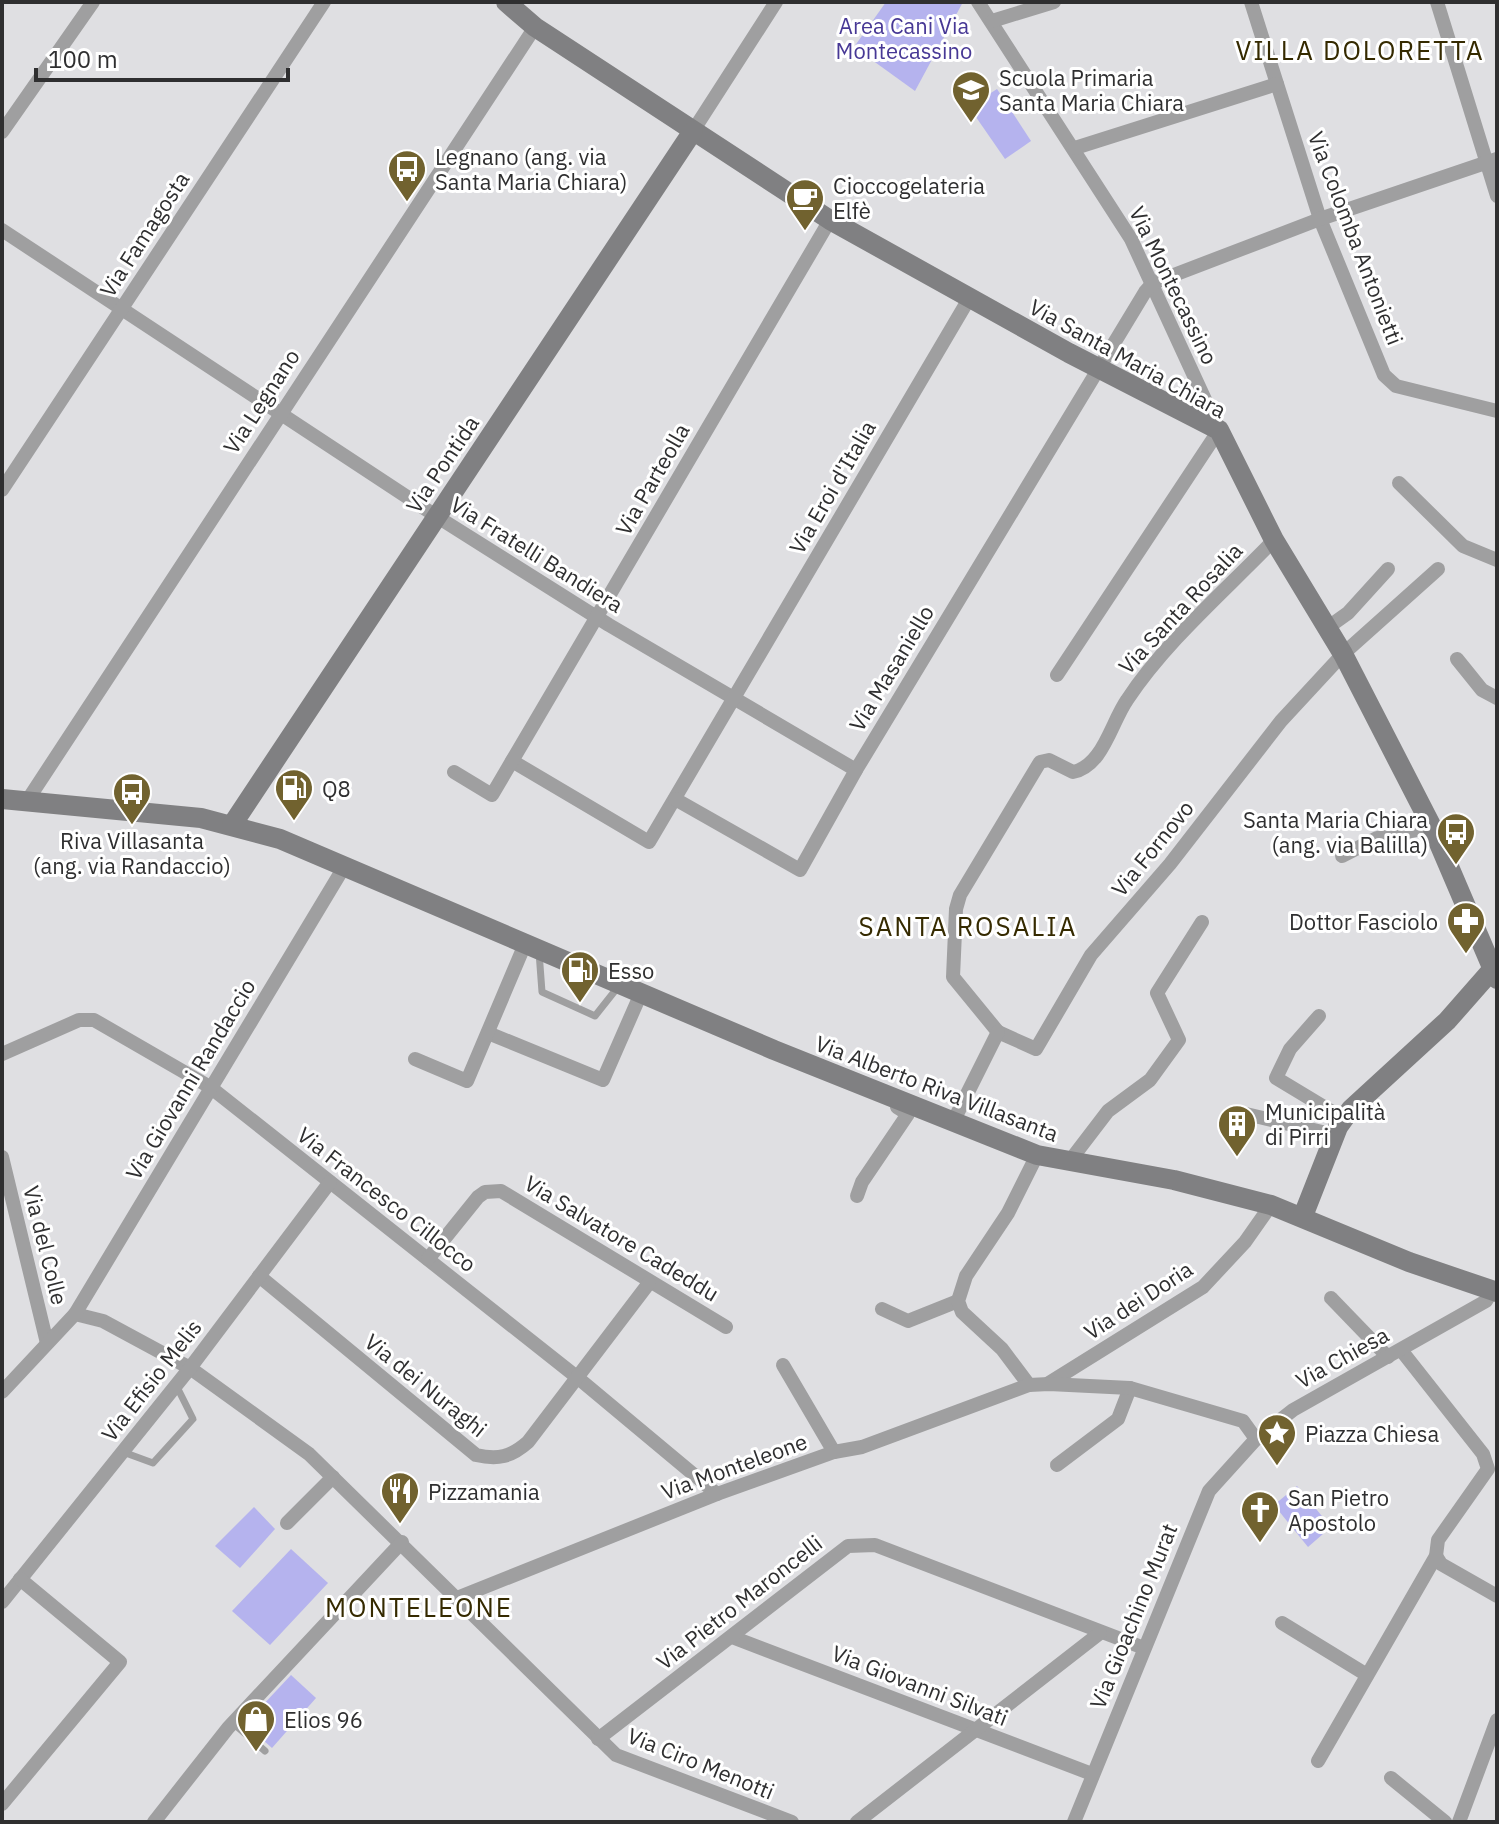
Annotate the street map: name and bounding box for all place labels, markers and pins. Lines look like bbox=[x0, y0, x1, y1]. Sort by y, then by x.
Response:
place label: Scuola Primaria Santa Maria Chiara bbox=[999, 63, 1184, 117]
school or university icon: Scuola Primaria Santa Maria Chiara bbox=[950, 69, 992, 124]
place label: Legnano (ang. via Santa Maria Chiara) bbox=[435, 142, 627, 196]
bus stop icon: Legnano (ang. via Santa Maria Chiara) bbox=[386, 148, 428, 203]
place label: Cioccogelateria Elfè bbox=[833, 171, 985, 225]
cafe icon: Cioccogelateria Elfè bbox=[784, 177, 826, 232]
fuel station icon: Q8 bbox=[273, 767, 315, 822]
bus stop icon: Riva Villasanta (ang. via Randaccio) bbox=[111, 771, 153, 826]
place label: Q8 bbox=[322, 774, 351, 803]
place label: Santa Maria Chiara (ang. via Balilla) bbox=[1243, 805, 1428, 859]
bus stop icon: Santa Maria Chiara (ang. via Balilla) bbox=[1435, 811, 1477, 866]
place label: Riva Villasanta (ang. via Randaccio) bbox=[33, 826, 231, 880]
pharmacy icon: Dottor Fasciolo bbox=[1445, 900, 1487, 955]
place label: Dottor Fasciolo bbox=[1289, 907, 1438, 936]
fuel station icon: Esso bbox=[559, 949, 601, 1004]
place label: Esso bbox=[608, 956, 654, 985]
place label: Municipalità di Pirri bbox=[1265, 1097, 1386, 1151]
building icon: Municipalità di Pirri bbox=[1216, 1103, 1258, 1158]
place icon: Piazza Chiesa bbox=[1256, 1412, 1298, 1467]
place label: Piazza Chiesa bbox=[1305, 1419, 1439, 1448]
restaurant icon: Pizzamania bbox=[379, 1470, 421, 1525]
place label: Pizzamania bbox=[428, 1477, 540, 1506]
place label: San Pietro Apostolo bbox=[1288, 1483, 1389, 1537]
church icon: San Pietro Apostolo bbox=[1239, 1489, 1281, 1544]
shop icon: Elios 96 bbox=[235, 1698, 277, 1753]
place label: Elios 96 bbox=[284, 1705, 363, 1734]

